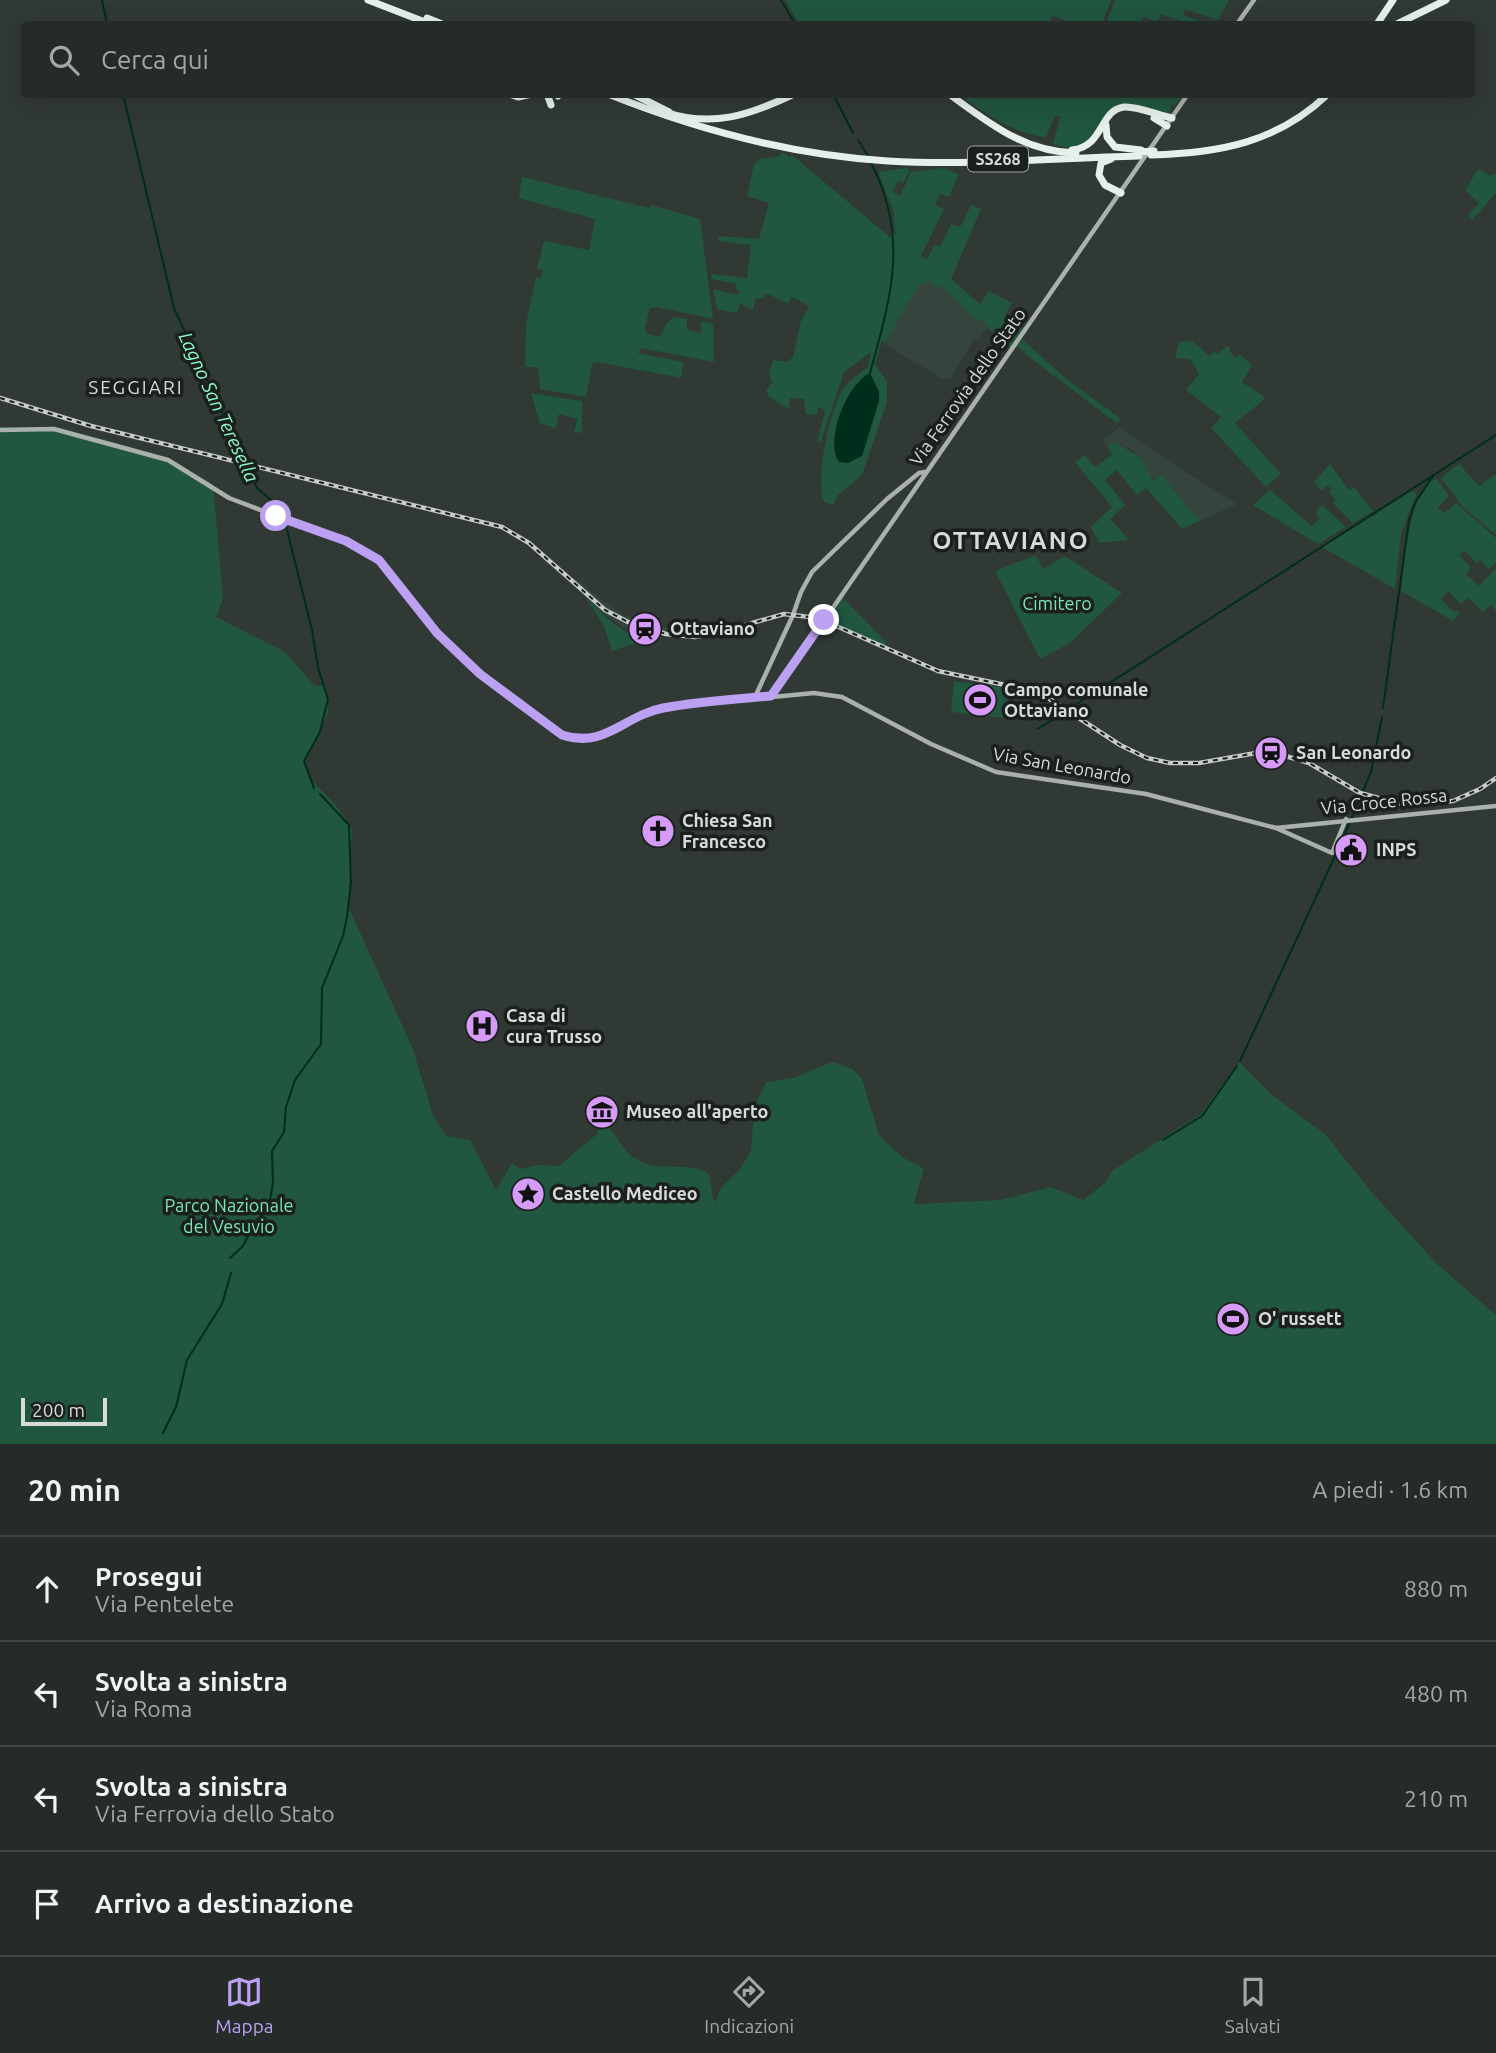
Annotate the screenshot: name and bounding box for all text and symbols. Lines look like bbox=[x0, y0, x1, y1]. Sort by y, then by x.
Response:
search box bbox=[21, 21, 1475, 98]
icon: search bbox=[45, 41, 83, 79]
text: Cerca qui bbox=[101, 45, 209, 74]
road number: SS268 bbox=[968, 146, 1028, 172]
street label: Via Ferrovia dello Stato bbox=[905, 304, 1029, 469]
water label: Lagno San Teresella bbox=[175, 328, 263, 486]
district label: SEGGIARI bbox=[88, 376, 184, 398]
route start bbox=[260, 500, 291, 531]
district label: OTTAVIANO bbox=[932, 527, 1090, 554]
park label: Cimitero bbox=[1022, 593, 1092, 613]
route end bbox=[808, 604, 839, 635]
station icon: Ottaviano bbox=[626, 610, 664, 648]
place label: Ottaviano bbox=[670, 618, 755, 638]
place label: Campo comunale Ottaviano bbox=[1004, 679, 1148, 720]
sports icon: Campo comunale Ottaviano bbox=[961, 681, 999, 719]
station icon: San Leonardo bbox=[1252, 734, 1290, 772]
place label: San Leonardo bbox=[1296, 742, 1411, 762]
street label: Via San Leonardo bbox=[992, 743, 1133, 787]
street label: Via Croce Rossa bbox=[1320, 784, 1448, 818]
place label: Chiesa San Francesco bbox=[682, 810, 773, 851]
church icon: Chiesa San Francesco bbox=[639, 812, 677, 850]
public building icon: INPS bbox=[1332, 831, 1370, 869]
place label: INPS bbox=[1376, 839, 1416, 859]
place label: Casa di cura Trusso bbox=[506, 1005, 602, 1046]
hospital icon: Casa di cura Trusso bbox=[463, 1007, 501, 1045]
museum icon: Museo all'aperto bbox=[583, 1093, 621, 1131]
place label: Museo all'aperto bbox=[626, 1101, 768, 1121]
place icon: Castello Mediceo bbox=[509, 1175, 547, 1213]
place label: Castello Mediceo bbox=[552, 1183, 698, 1203]
park label: Parco Nazionale del Vesuvio bbox=[164, 1195, 294, 1236]
sports icon: O' russett bbox=[1214, 1300, 1252, 1338]
place label: O' russett bbox=[1258, 1308, 1342, 1328]
scale bar bbox=[21, 1395, 107, 1427]
text: 200 m bbox=[32, 1399, 85, 1421]
text: 20 min bbox=[28, 1473, 121, 1507]
text: A piedi · 1.6 km bbox=[1312, 1477, 1468, 1502]
text: Prosegui bbox=[95, 1562, 203, 1591]
icon: ahead bbox=[28, 1570, 66, 1608]
text: 880 m bbox=[1404, 1576, 1468, 1601]
text: Via Pentelete bbox=[95, 1591, 234, 1616]
text: Svolta a sinistra bbox=[95, 1667, 288, 1696]
icon: left bbox=[28, 1675, 66, 1713]
text: 480 m bbox=[1404, 1681, 1468, 1706]
text: Via Roma bbox=[95, 1696, 192, 1721]
text: Svolta a sinistra bbox=[95, 1772, 288, 1801]
icon: left bbox=[28, 1780, 66, 1818]
text: 210 m bbox=[1404, 1786, 1468, 1811]
text: Via Ferrovia dello Stato bbox=[95, 1801, 335, 1826]
icon: arrive bbox=[28, 1885, 66, 1923]
text: Arrivo a destinazione bbox=[95, 1889, 354, 1918]
tab: Mappa bbox=[215, 1973, 274, 2037]
tab: Indicazioni bbox=[704, 1973, 794, 2037]
tab: Salvati bbox=[1225, 1973, 1281, 2037]

